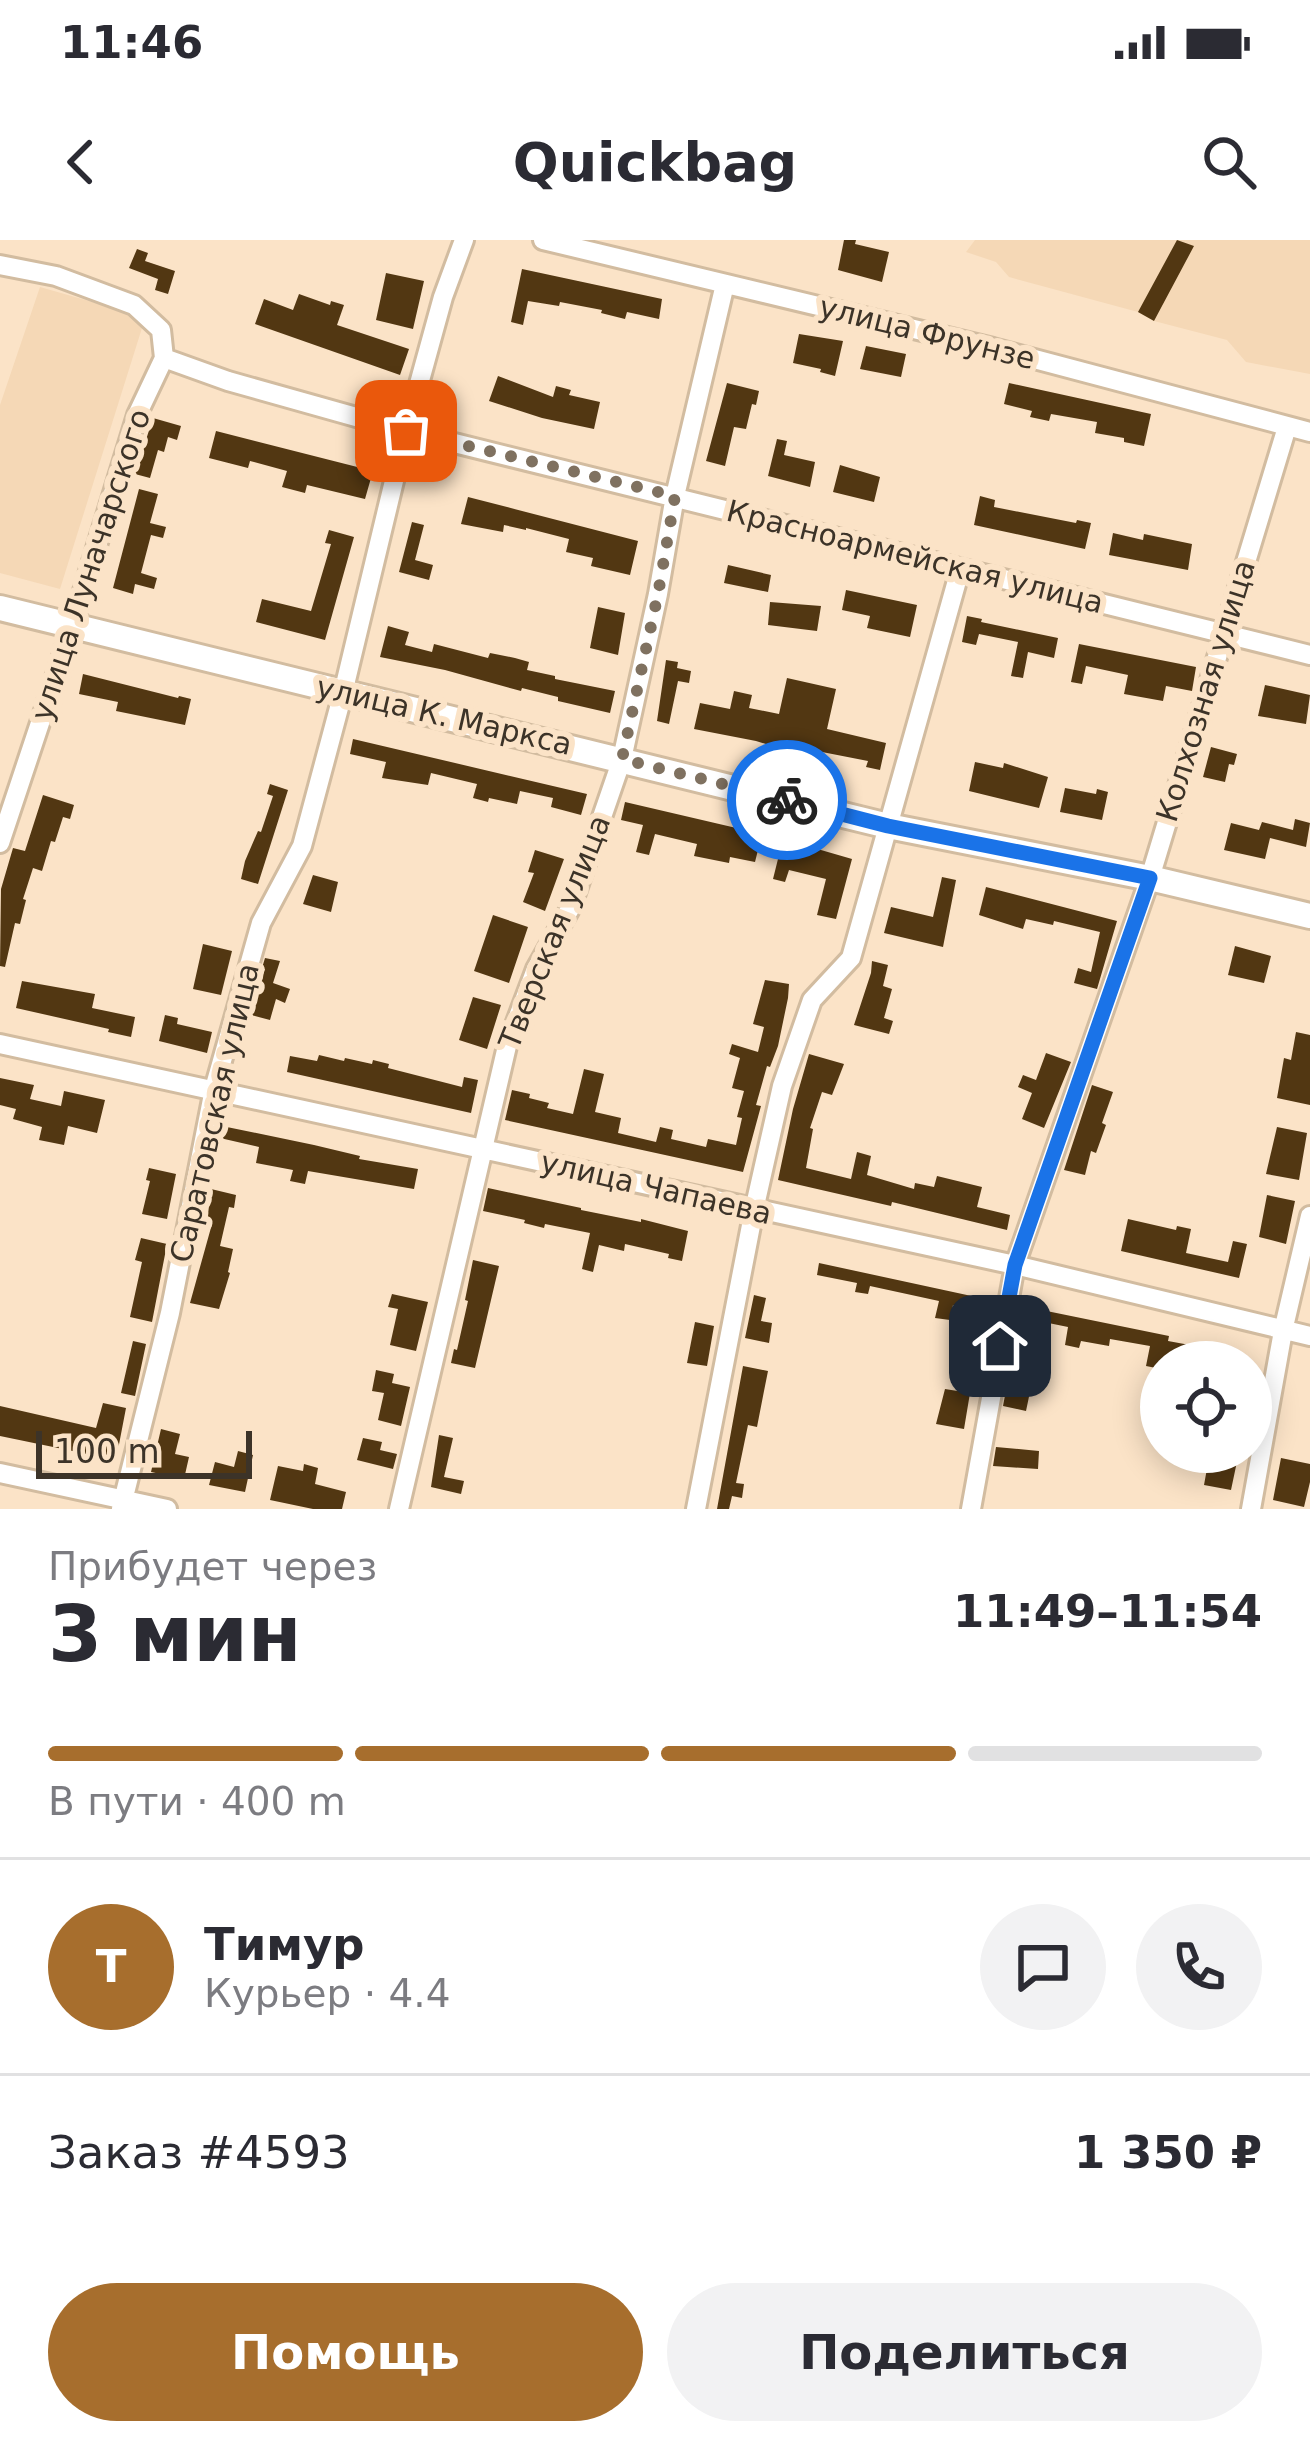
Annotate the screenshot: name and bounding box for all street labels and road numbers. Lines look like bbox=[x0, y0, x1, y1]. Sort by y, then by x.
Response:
street label: улица Фрунзе bbox=[815, 289, 1039, 376]
street label: улица Луначарского bbox=[24, 405, 157, 725]
street label: Красноармейская улица bbox=[723, 493, 1107, 620]
street label: Колхозная улица bbox=[1149, 556, 1262, 826]
street label: улица К. Маркса bbox=[313, 669, 575, 762]
street label: Тверская улица bbox=[491, 810, 617, 1055]
street label: Саратовская улица bbox=[163, 960, 266, 1266]
street label: улица Чапаева bbox=[537, 1144, 775, 1231]

